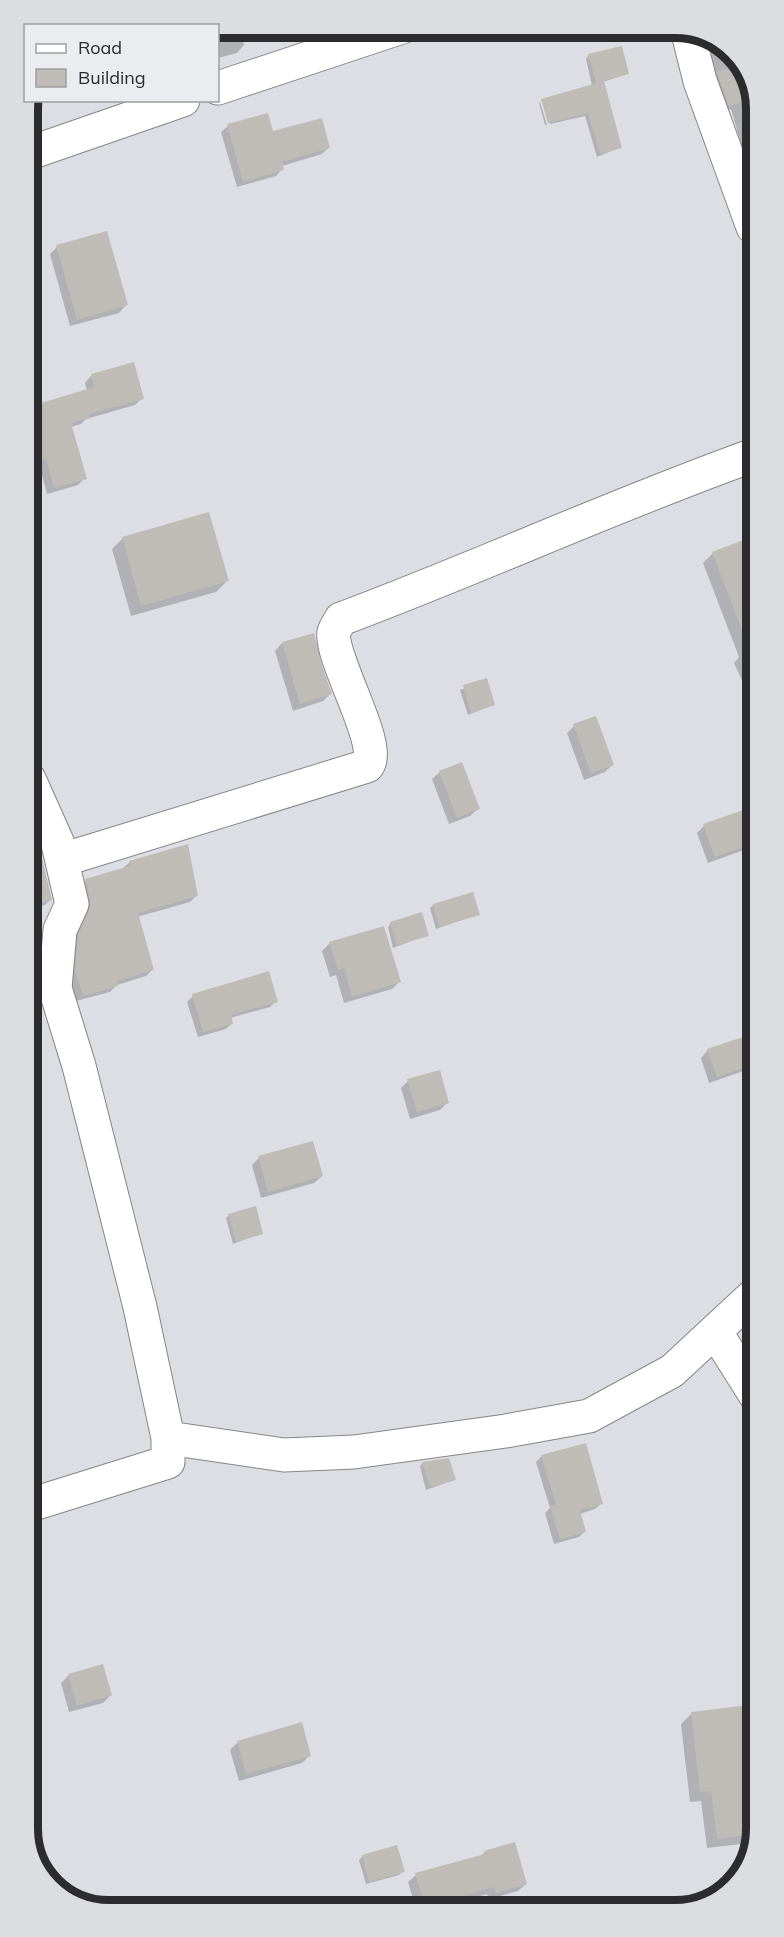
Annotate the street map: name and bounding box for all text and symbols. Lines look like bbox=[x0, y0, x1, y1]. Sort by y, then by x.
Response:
legend bbox=[24, 24, 219, 102]
text: Road bbox=[78, 36, 122, 59]
text: Building bbox=[78, 66, 146, 89]

